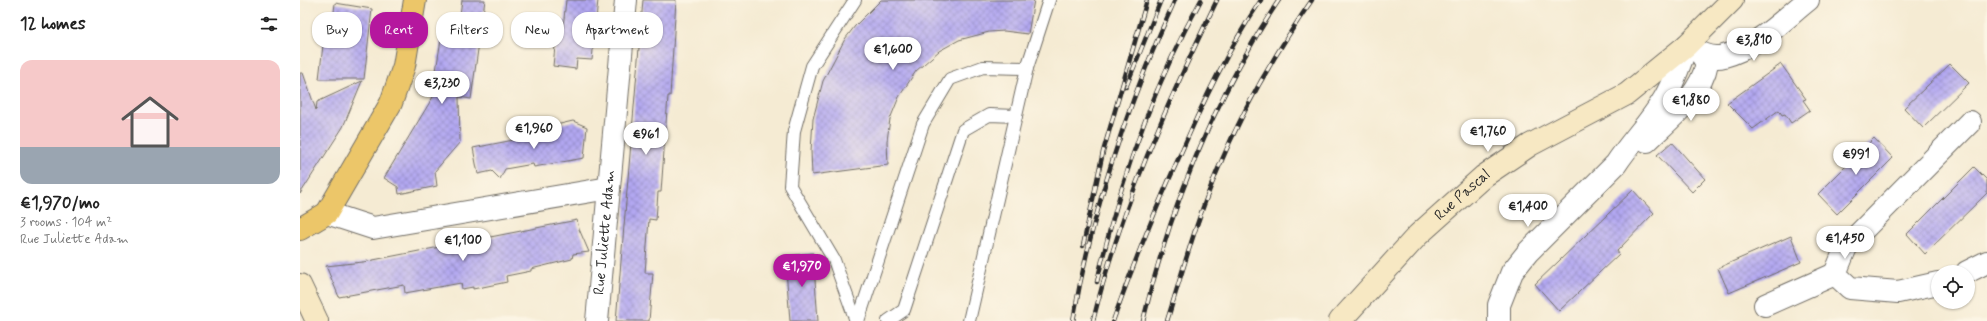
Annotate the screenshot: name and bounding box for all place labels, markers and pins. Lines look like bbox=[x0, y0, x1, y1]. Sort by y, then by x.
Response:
pin: €3,810 bbox=[1721, 28, 1787, 62]
pin: €1,600 bbox=[860, 37, 926, 71]
pin: €3,230 bbox=[409, 71, 475, 105]
pin: €1,880 bbox=[1658, 88, 1724, 122]
pin: €1,960 bbox=[501, 116, 567, 150]
pin: €1,760 bbox=[1455, 119, 1521, 153]
pin: €961 bbox=[622, 122, 670, 156]
pin: €991 bbox=[1832, 142, 1880, 176]
pin: €1,400 bbox=[1495, 194, 1561, 228]
pin: €1,450 bbox=[1812, 226, 1878, 260]
pin: €1,100 bbox=[430, 228, 496, 262]
pin: €1,970 bbox=[769, 254, 835, 288]

